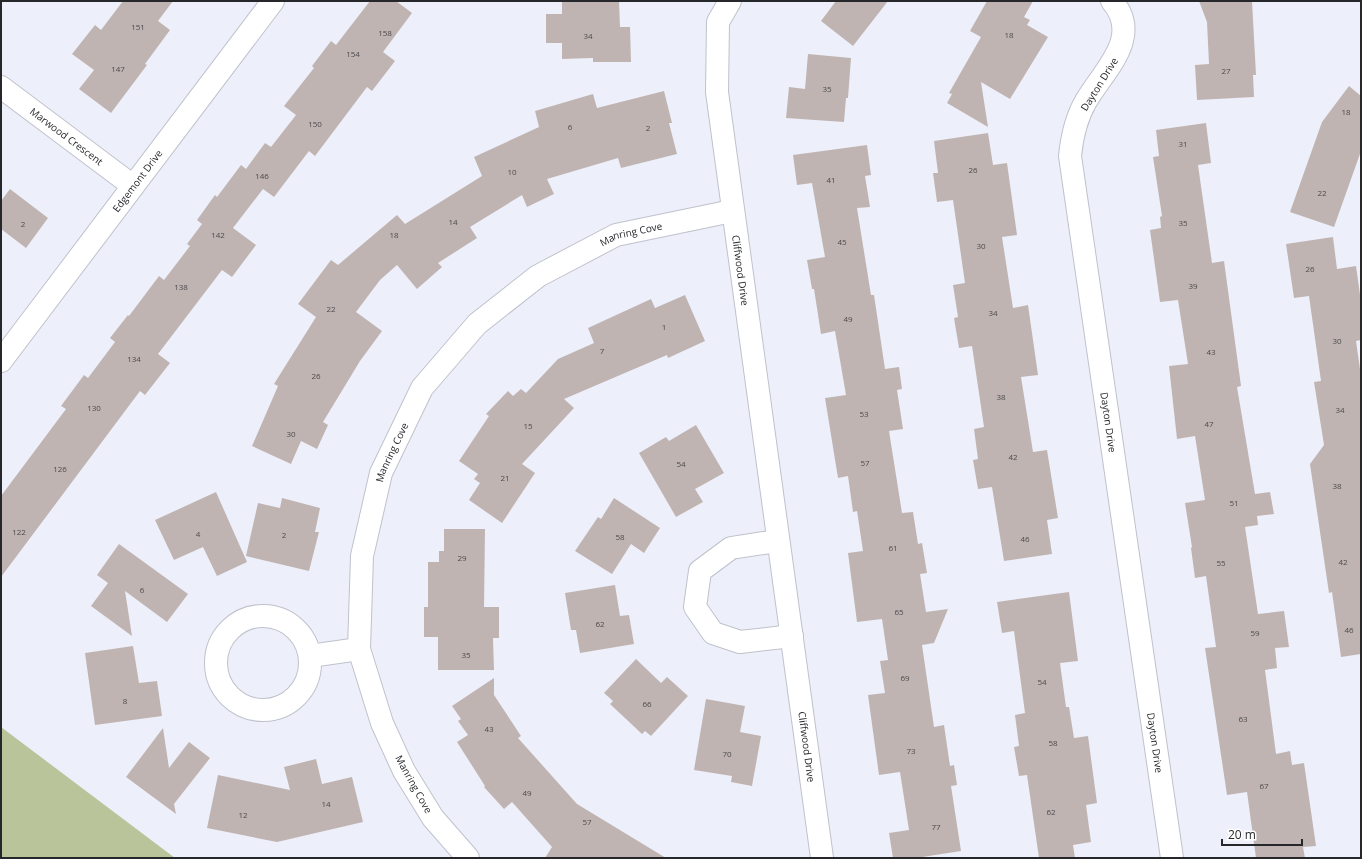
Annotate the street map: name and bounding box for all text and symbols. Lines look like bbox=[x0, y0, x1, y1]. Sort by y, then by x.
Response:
house number: 151 bbox=[131, 21, 145, 32]
house number: 158 bbox=[378, 27, 392, 38]
house number: 18 bbox=[1004, 29, 1014, 40]
house number: 34 bbox=[583, 30, 593, 41]
house number: 154 bbox=[346, 48, 360, 59]
street label: Dayton Drive bbox=[1077, 54, 1121, 113]
house number: 147 bbox=[111, 63, 125, 74]
house number: 27 bbox=[1221, 65, 1231, 76]
house number: 35 bbox=[822, 83, 832, 94]
street label: Marwood Crescent bbox=[27, 104, 106, 168]
house number: 18 bbox=[1341, 106, 1351, 117]
house number: 150 bbox=[308, 118, 322, 129]
house number: 6 bbox=[568, 121, 573, 132]
house number: 2 bbox=[646, 122, 651, 133]
house number: 31 bbox=[1178, 138, 1188, 149]
street label: Edgemont Drive bbox=[109, 146, 166, 215]
house number: 26 bbox=[968, 164, 978, 175]
house number: 10 bbox=[507, 166, 517, 177]
house number: 146 bbox=[255, 170, 269, 181]
house number: 41 bbox=[826, 174, 836, 185]
house number: 22 bbox=[1317, 187, 1327, 198]
house number: 14 bbox=[448, 216, 458, 227]
house number: 35 bbox=[1178, 217, 1188, 228]
house number: 2 bbox=[21, 218, 26, 229]
street label: Manring Cove bbox=[597, 219, 664, 249]
house number: 142 bbox=[211, 229, 225, 240]
house number: 18 bbox=[389, 229, 399, 240]
street label: Cliffwood Drive bbox=[729, 234, 753, 307]
house number: 45 bbox=[837, 236, 847, 247]
house number: 30 bbox=[976, 240, 986, 251]
house number: 26 bbox=[1305, 263, 1315, 274]
house number: 39 bbox=[1188, 280, 1198, 291]
house number: 138 bbox=[174, 281, 188, 292]
house number: 22 bbox=[326, 303, 336, 314]
house number: 34 bbox=[988, 307, 998, 318]
house number: 49 bbox=[843, 313, 853, 324]
house number: 1 bbox=[662, 321, 666, 332]
house number: 30 bbox=[1332, 335, 1342, 346]
house number: 7 bbox=[600, 345, 605, 356]
house number: 43 bbox=[1206, 346, 1216, 357]
house number: 134 bbox=[127, 353, 141, 364]
house number: 26 bbox=[311, 370, 321, 381]
house number: 38 bbox=[996, 391, 1006, 402]
street label: Dayton Drive bbox=[1097, 391, 1120, 454]
house number: 130 bbox=[87, 402, 101, 413]
house number: 34 bbox=[1335, 404, 1345, 415]
house number: 53 bbox=[859, 408, 869, 419]
house number: 47 bbox=[1204, 418, 1214, 429]
street label: Manring Cove bbox=[372, 420, 412, 483]
house number: 15 bbox=[523, 420, 533, 431]
house number: 30 bbox=[286, 428, 296, 439]
house number: 42 bbox=[1008, 451, 1018, 462]
house number: 57 bbox=[860, 457, 870, 468]
house number: 54 bbox=[676, 458, 686, 469]
house number: 126 bbox=[53, 463, 67, 474]
house number: 21 bbox=[500, 472, 510, 483]
house number: 38 bbox=[1332, 480, 1342, 491]
house number: 51 bbox=[1229, 497, 1239, 508]
house number: 122 bbox=[12, 526, 26, 537]
house number: 4 bbox=[196, 528, 201, 539]
house number: 2 bbox=[282, 529, 287, 540]
house number: 58 bbox=[615, 531, 625, 542]
house number: 46 bbox=[1020, 533, 1030, 544]
house number: 61 bbox=[888, 542, 898, 553]
house number: 29 bbox=[457, 552, 467, 563]
house number: 42 bbox=[1338, 556, 1348, 567]
house number: 55 bbox=[1216, 557, 1226, 568]
house number: 6 bbox=[140, 584, 145, 595]
house number: 65 bbox=[894, 606, 904, 617]
house number: 62 bbox=[595, 618, 605, 629]
house number: 46 bbox=[1344, 624, 1354, 635]
house number: 59 bbox=[1250, 627, 1260, 638]
house number: 35 bbox=[461, 649, 471, 660]
house number: 69 bbox=[900, 672, 910, 683]
house number: 54 bbox=[1037, 676, 1047, 687]
house number: 8 bbox=[123, 695, 128, 706]
house number: 66 bbox=[642, 698, 652, 709]
street label: Cliffwood Drive bbox=[795, 710, 819, 783]
street label: Dayton Drive bbox=[1144, 712, 1167, 774]
house number: 63 bbox=[1238, 713, 1248, 724]
house number: 43 bbox=[484, 723, 494, 734]
house number: 58 bbox=[1048, 737, 1058, 748]
house number: 73 bbox=[906, 745, 916, 756]
house number: 70 bbox=[722, 748, 732, 759]
street label: Manring Cove bbox=[392, 752, 436, 816]
house number: 67 bbox=[1259, 780, 1269, 791]
house number: 49 bbox=[522, 787, 532, 798]
house number: 14 bbox=[321, 798, 331, 809]
house number: 62 bbox=[1046, 806, 1056, 817]
house number: 12 bbox=[238, 809, 248, 820]
house number: 57 bbox=[582, 816, 592, 827]
house number: 77 bbox=[931, 821, 941, 832]
scale bar bbox=[1222, 821, 1302, 847]
text: 20 m bbox=[1228, 826, 1256, 843]

